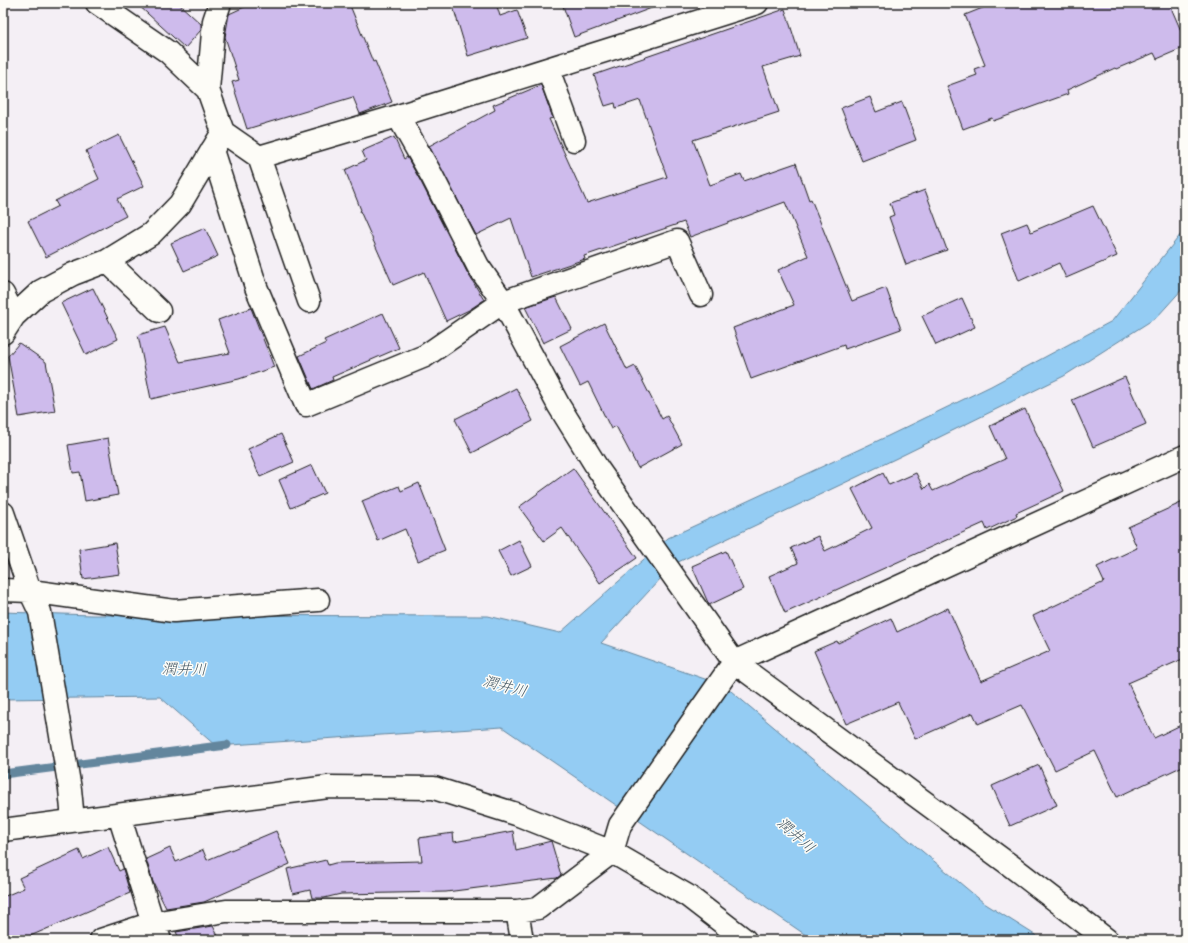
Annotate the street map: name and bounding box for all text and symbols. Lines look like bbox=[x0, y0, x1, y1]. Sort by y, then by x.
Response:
water label: 潤井川 bbox=[161, 660, 207, 678]
water label: 潤井川 bbox=[481, 671, 529, 701]
water label: 潤井川 bbox=[773, 813, 819, 857]

